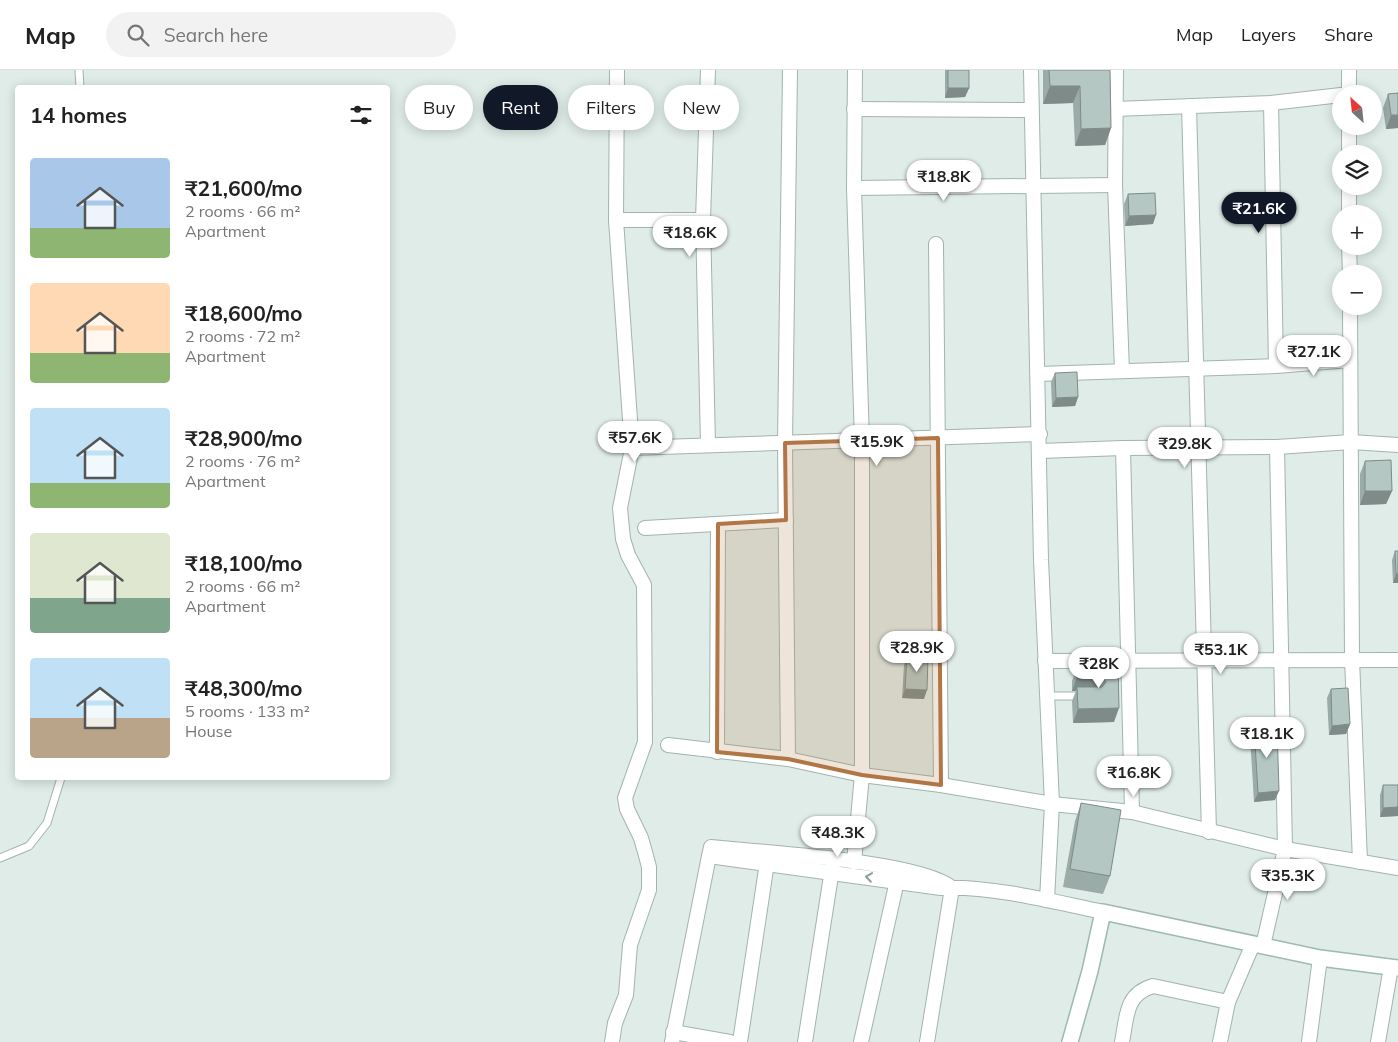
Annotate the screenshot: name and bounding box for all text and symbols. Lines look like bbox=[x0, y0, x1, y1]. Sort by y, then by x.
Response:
search box bbox=[106, 12, 456, 57]
text: Map bbox=[25, 20, 76, 50]
icon: search bbox=[124, 21, 152, 49]
text: Search here bbox=[164, 23, 268, 47]
text: Map bbox=[1176, 23, 1213, 46]
text: Layers bbox=[1241, 23, 1296, 46]
text: Share bbox=[1324, 23, 1373, 46]
chip: Buy bbox=[405, 85, 473, 130]
chip: Rent bbox=[483, 85, 558, 130]
chip: Filters bbox=[568, 85, 654, 130]
chip: New bbox=[664, 85, 739, 130]
north arrow bbox=[1332, 85, 1382, 135]
map controls bbox=[1332, 85, 1382, 315]
icon: filters bbox=[347, 101, 375, 129]
text: 14 homes bbox=[30, 102, 127, 128]
button: layers bbox=[1332, 145, 1382, 195]
pin: ₹18.8K bbox=[903, 160, 985, 202]
text: ₹18.8K bbox=[917, 166, 971, 186]
text: ₹21,600/mo bbox=[185, 175, 303, 201]
icon: home bbox=[70, 178, 130, 238]
pin: ₹21.6K bbox=[1218, 191, 1300, 234]
text: ₹21.6K bbox=[1232, 198, 1286, 218]
text: 2 rooms · 66 m² bbox=[185, 201, 300, 221]
button: + bbox=[1332, 205, 1382, 255]
pin: ₹18.6K bbox=[649, 216, 731, 258]
text: Apartment bbox=[185, 221, 266, 241]
text: ₹18.6K bbox=[663, 222, 717, 242]
button: − bbox=[1332, 265, 1382, 315]
text: ₹18,600/mo bbox=[185, 300, 303, 326]
icon: home bbox=[70, 303, 130, 363]
text: 2 rooms · 72 m² bbox=[185, 326, 300, 346]
pin: ₹27.1K bbox=[1273, 334, 1355, 377]
text: ₹27.1K bbox=[1287, 341, 1341, 361]
text: Apartment bbox=[185, 346, 266, 366]
pin: ₹57.6K bbox=[594, 420, 676, 463]
pin: ₹15.9K bbox=[836, 424, 918, 467]
text: ₹28,900/mo bbox=[185, 425, 303, 451]
pin: ₹29.8K bbox=[1144, 426, 1226, 469]
text: ₹57.6K bbox=[608, 427, 662, 447]
icon: home bbox=[70, 428, 130, 488]
text: ₹15.9K bbox=[850, 431, 904, 451]
text: ₹29.8K bbox=[1158, 433, 1212, 453]
text: 2 rooms · 76 m² bbox=[185, 451, 300, 471]
text: Apartment bbox=[185, 471, 266, 491]
text: ₹18,100/mo bbox=[185, 550, 303, 576]
icon: home bbox=[70, 553, 130, 613]
text: 2 rooms · 66 m² bbox=[185, 576, 300, 596]
text: Apartment bbox=[185, 596, 266, 616]
pin: ₹28.9K bbox=[876, 630, 958, 673]
pin: ₹53.1K bbox=[1180, 632, 1262, 675]
text: ₹28.9K bbox=[890, 637, 944, 657]
text: ₹53.1K bbox=[1194, 639, 1248, 659]
pin: ₹28K bbox=[1069, 646, 1129, 689]
text: ₹28K bbox=[1079, 653, 1119, 673]
text: ₹48,300/mo bbox=[185, 675, 303, 701]
icon: home bbox=[70, 678, 130, 738]
text: 5 rooms · 133 m² bbox=[185, 701, 310, 721]
pin: ₹18.1K bbox=[1226, 716, 1308, 759]
text: House bbox=[185, 721, 232, 741]
text: ₹18.1K bbox=[1240, 723, 1294, 743]
pin: ₹16.8K bbox=[1093, 756, 1175, 798]
text: ₹16.8K bbox=[1107, 762, 1161, 782]
pin: ₹48.3K bbox=[797, 816, 879, 858]
text: ₹48.3K bbox=[811, 822, 865, 842]
pin: ₹35.3K bbox=[1247, 858, 1329, 901]
text: ₹35.3K bbox=[1261, 865, 1315, 885]
one-way arrow bbox=[864, 872, 872, 883]

